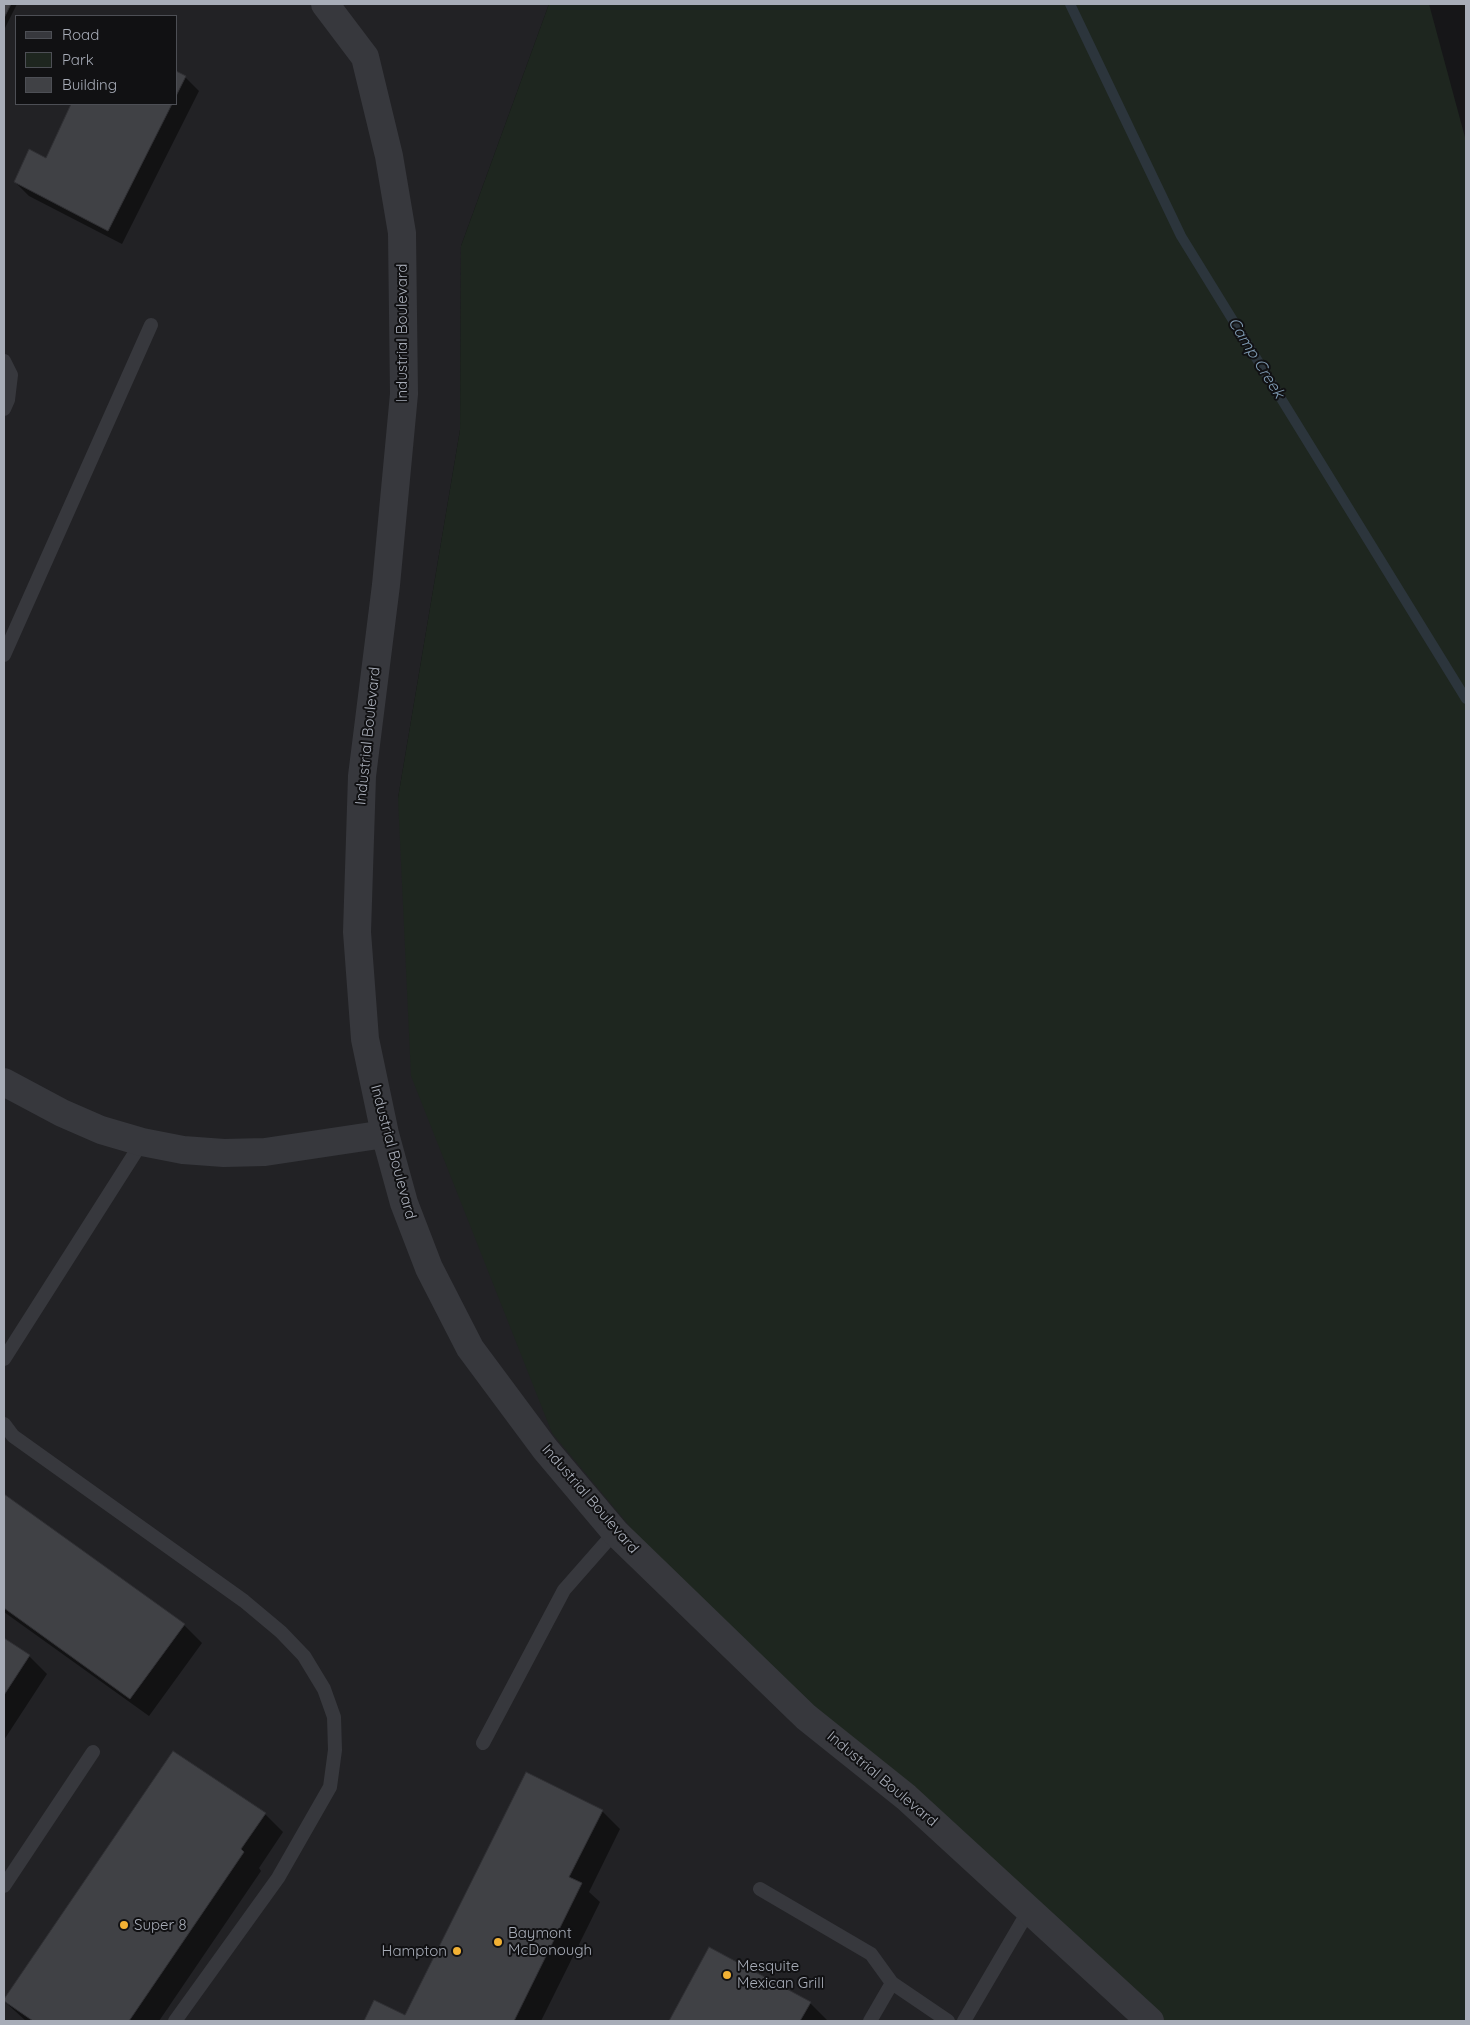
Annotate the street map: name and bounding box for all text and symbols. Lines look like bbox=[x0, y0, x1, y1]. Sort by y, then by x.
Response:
legend bbox=[15, 15, 178, 105]
text: Road bbox=[62, 25, 99, 44]
text: Park bbox=[62, 50, 94, 69]
text: Building bbox=[62, 75, 117, 94]
street label: Industrial Boulevard bbox=[393, 264, 411, 402]
water label: Camp Creek bbox=[1224, 314, 1288, 402]
street label: Industrial Boulevard bbox=[352, 666, 384, 806]
street label: Industrial Boulevard bbox=[366, 1083, 420, 1221]
street label: Industrial Boulevard bbox=[538, 1441, 642, 1557]
street label: Industrial Boulevard bbox=[823, 1728, 941, 1830]
place label: Super 8 bbox=[134, 1916, 186, 1934]
marker: Super 8 bbox=[118, 1919, 130, 1931]
place label: Baymont McDonough bbox=[508, 1924, 592, 1959]
marker: Baymont McDonough bbox=[492, 1936, 504, 1948]
place label: Hampton bbox=[382, 1942, 447, 1960]
marker: Hampton bbox=[451, 1945, 463, 1957]
place label: Mesquite Mexican Grill bbox=[737, 1957, 824, 1992]
marker: Mesquite Mexican Grill bbox=[721, 1969, 733, 1981]

